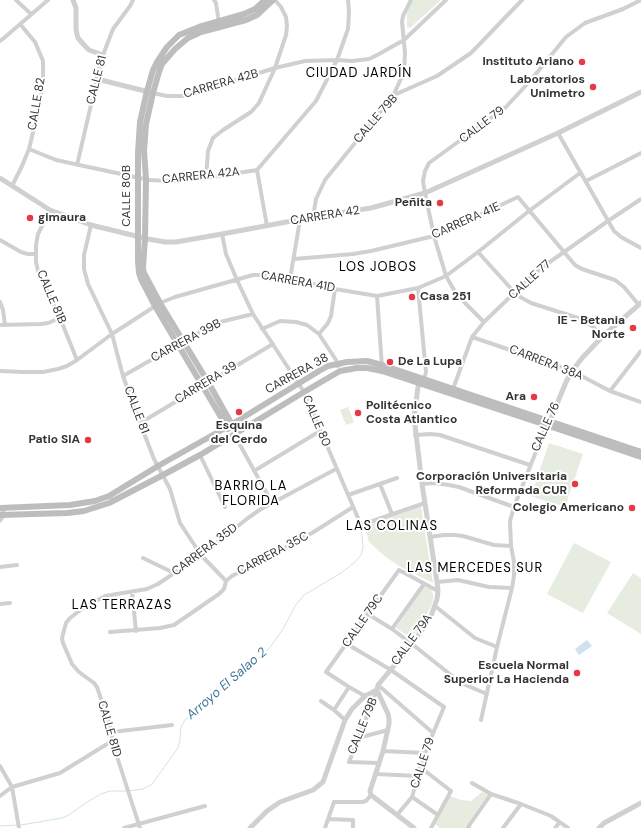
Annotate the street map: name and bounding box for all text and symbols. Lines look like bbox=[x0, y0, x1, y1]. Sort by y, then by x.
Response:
street label: CALLE 81 bbox=[84, 54, 110, 106]
place label: Instituto Ariano bbox=[482, 55, 574, 69]
marker: Instituto Ariano bbox=[577, 57, 587, 67]
street label: CARRERA 42B bbox=[182, 66, 260, 102]
district label: CIUDAD JARDÍN bbox=[306, 66, 412, 82]
place label: Laboratorios Unimetro bbox=[510, 73, 585, 101]
street label: CALLE 82 bbox=[25, 77, 49, 131]
marker: Laboratorios Unimetro bbox=[588, 82, 598, 92]
street label: CALLE 79B bbox=[351, 92, 401, 146]
street label: CALLE 79 bbox=[457, 103, 507, 147]
street label: CALLE 80B bbox=[120, 165, 134, 227]
street label: CARRERA 42A bbox=[162, 165, 240, 187]
place label: Peñita bbox=[395, 196, 432, 210]
marker: Peñita bbox=[435, 198, 445, 208]
street label: CARRERA 41E bbox=[429, 199, 503, 243]
street label: CARRERA 42 bbox=[289, 203, 361, 229]
place label: gimaura bbox=[38, 211, 86, 225]
marker: gimaura bbox=[25, 213, 35, 223]
street label: CALLE 77 bbox=[506, 257, 554, 303]
district label: LOS JOBOS bbox=[339, 260, 417, 276]
street label: CALLE 81B bbox=[33, 268, 69, 326]
street label: CARRERA 41D bbox=[260, 268, 336, 296]
place label: Casa 251 bbox=[420, 290, 471, 304]
marker: Casa 251 bbox=[407, 292, 417, 302]
place label: IE - Betania Norte bbox=[557, 314, 625, 342]
street label: CARRERA 39B bbox=[149, 317, 223, 365]
marker: IE - Betania Norte bbox=[628, 323, 638, 333]
street label: CARRERA 38A bbox=[507, 342, 585, 384]
street label: CARRERA 38 bbox=[263, 351, 331, 397]
place label: De La Lupa bbox=[398, 355, 462, 369]
marker: De La Lupa bbox=[385, 357, 395, 367]
street label: CARRERA 39 bbox=[172, 359, 240, 407]
street label: CALLE 81 bbox=[120, 384, 152, 436]
place label: Ara bbox=[506, 390, 526, 404]
marker: Ara bbox=[529, 392, 539, 402]
street label: CALLE 80 bbox=[299, 393, 333, 449]
place label: Politécnico Costa Atlantico bbox=[366, 399, 457, 427]
street label: CALLE 76 bbox=[529, 400, 563, 454]
marker: Esquina del Cerdo bbox=[234, 407, 244, 417]
marker: Politécnico Costa Atlantico bbox=[353, 408, 363, 418]
place label: Esquina del Cerdo bbox=[210, 419, 268, 447]
place label: Patio SIA bbox=[28, 433, 80, 447]
marker: Patio SIA bbox=[83, 435, 93, 445]
place label: Corporación Universitaria Reformada CUR bbox=[416, 470, 567, 498]
district label: BARRIO LA FLORIDA bbox=[215, 479, 287, 510]
marker: Corporación Universitaria Reformada CUR bbox=[570, 479, 580, 489]
place label: Colegio Americano bbox=[513, 501, 624, 515]
marker: Colegio Americano bbox=[627, 503, 637, 513]
district label: LAS COLINAS bbox=[346, 519, 438, 535]
street label: CARRERA 35D bbox=[169, 521, 241, 579]
street label: CARRERA 35C bbox=[235, 529, 311, 579]
district label: LAS MERCEDES SUR bbox=[407, 561, 543, 577]
street label: CALLE 79C bbox=[340, 592, 386, 650]
district label: LAS TERRAZAS bbox=[72, 598, 172, 614]
street label: CALLE 79A bbox=[389, 611, 435, 669]
water label: Arroyo El Salao 2 bbox=[184, 645, 270, 723]
place label: Escuela Normal Superior La Hacienda bbox=[444, 659, 569, 687]
marker: Escuela Normal Superior La Hacienda bbox=[572, 668, 582, 678]
street label: CALLE 79B bbox=[345, 696, 381, 756]
street label: CALLE 81D bbox=[94, 699, 124, 759]
street label: CALLE 79 bbox=[408, 736, 438, 790]

